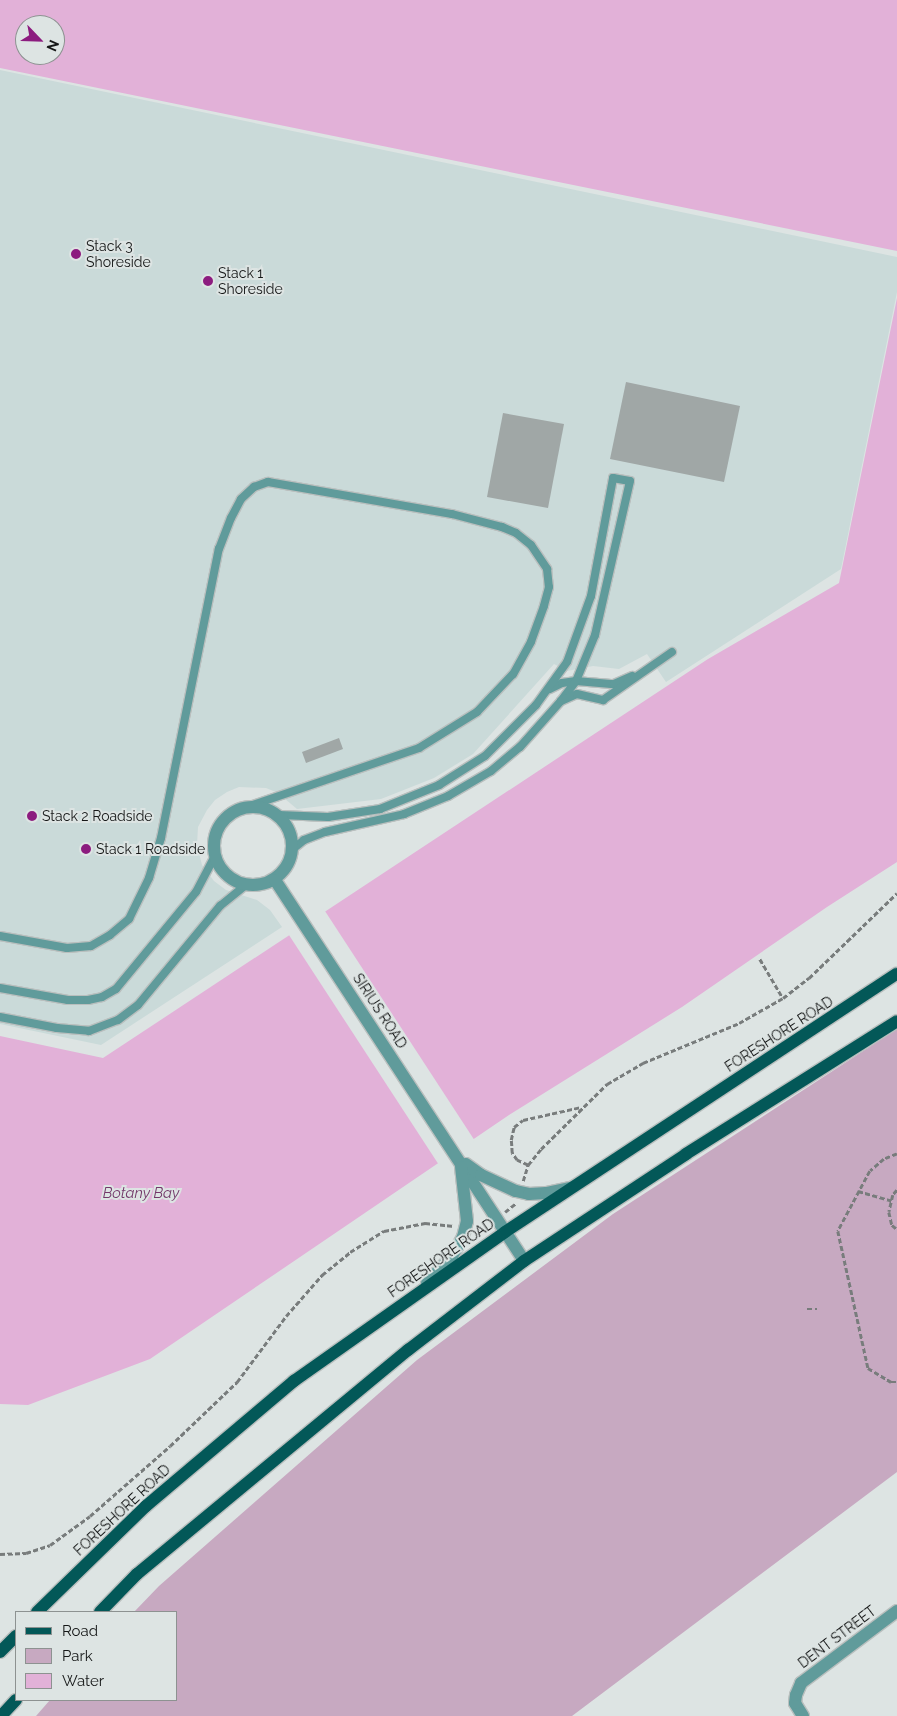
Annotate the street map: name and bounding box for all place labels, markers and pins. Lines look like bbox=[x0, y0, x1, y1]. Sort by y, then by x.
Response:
place label: Stack 3 Shoreside bbox=[86, 238, 151, 270]
marker: Stack 3 Shoreside bbox=[70, 248, 82, 260]
place label: Stack 1 Shoreside bbox=[218, 265, 283, 298]
marker: Stack 1 Shoreside bbox=[202, 275, 214, 287]
place label: Stack 2 Roadside bbox=[42, 808, 153, 824]
marker: Stack 2 Roadside bbox=[26, 810, 38, 822]
place label: Stack 1 Roadside bbox=[96, 841, 205, 857]
marker: Stack 1 Roadside bbox=[80, 843, 92, 855]

